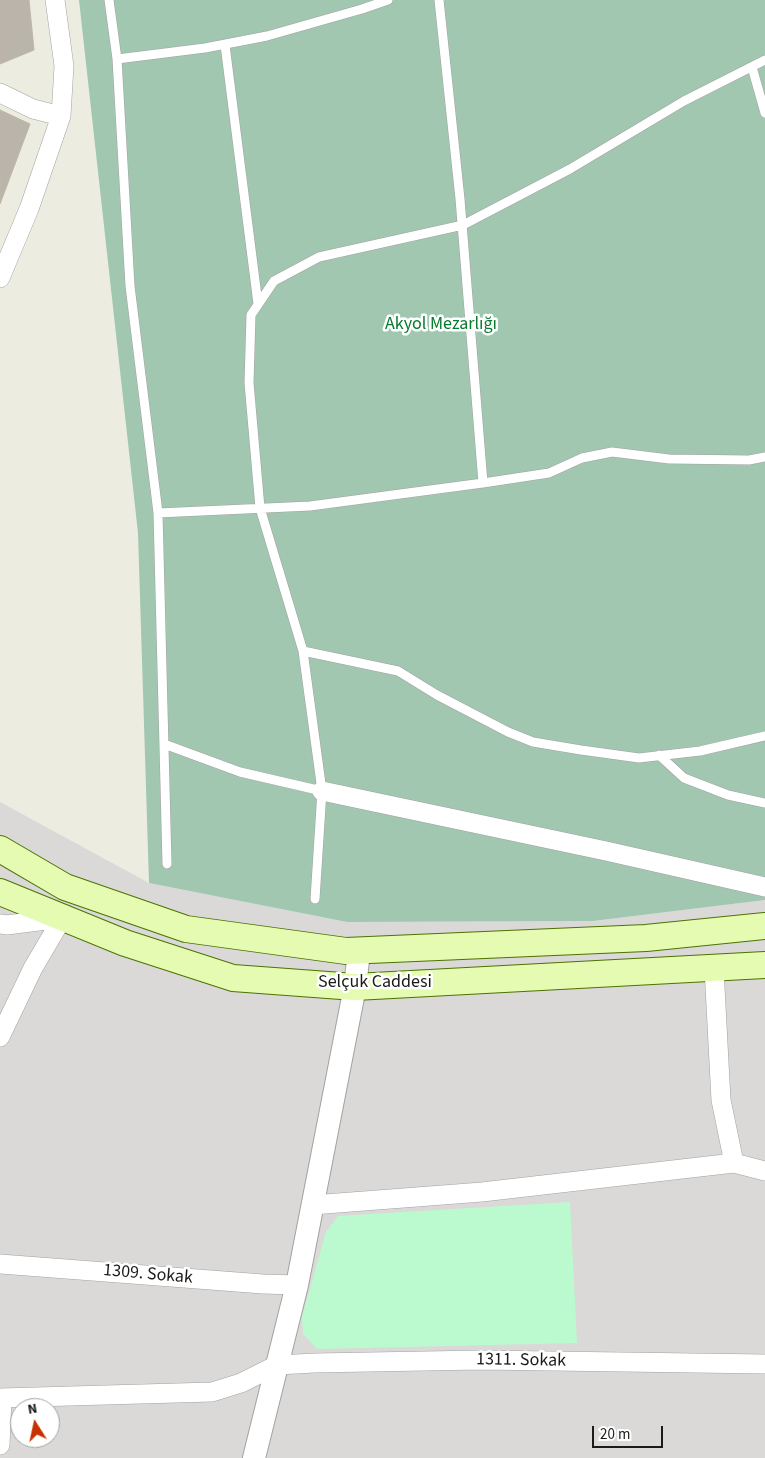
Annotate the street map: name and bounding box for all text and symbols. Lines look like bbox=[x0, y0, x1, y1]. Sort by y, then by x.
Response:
park label: Akyol Mezarlığı bbox=[385, 314, 497, 336]
street label: Selçuk Caddesi bbox=[318, 972, 432, 994]
street label: 1309. Sokak bbox=[102, 1260, 194, 1290]
street label: 1311. Sokak bbox=[476, 1349, 566, 1373]
north arrow bbox=[10, 1398, 60, 1448]
text: N bbox=[26, 1399, 39, 1420]
scale bar bbox=[595, 1416, 666, 1448]
text: 20 m bbox=[600, 1424, 630, 1445]

